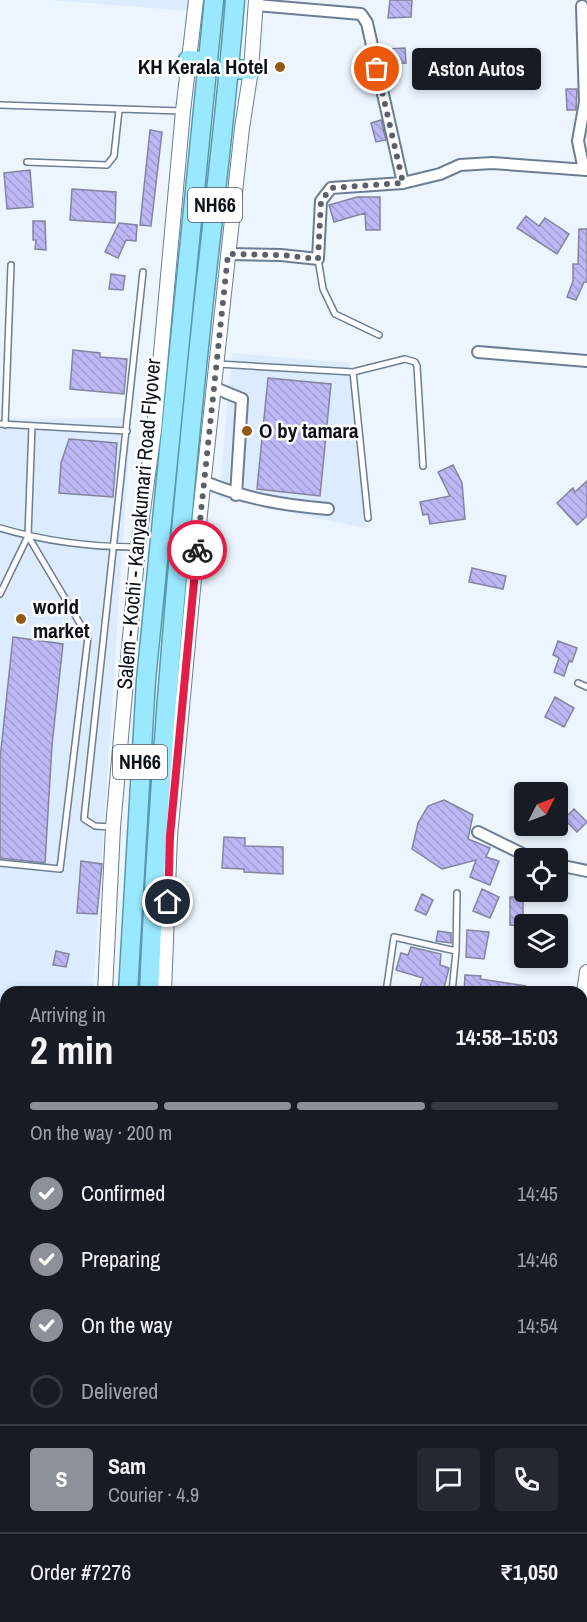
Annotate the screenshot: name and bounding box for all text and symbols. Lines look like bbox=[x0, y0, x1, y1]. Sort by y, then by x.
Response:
pin bbox=[351, 43, 402, 94]
callout: Aston Autos bbox=[413, 48, 542, 90]
place label: KH Kerala Hotel bbox=[138, 52, 268, 81]
icon: bag bbox=[360, 52, 393, 85]
text: Aston Autos bbox=[428, 55, 525, 82]
marker: KH Kerala Hotel bbox=[273, 60, 287, 74]
road number: NH66 bbox=[188, 188, 242, 222]
street label: Salem - Kochi - Kanyakumari Road Flyover bbox=[110, 357, 167, 691]
place label: O by tamara bbox=[259, 416, 359, 445]
marker: O by tamara bbox=[240, 424, 254, 438]
courier bbox=[167, 520, 227, 580]
icon: bike bbox=[181, 534, 214, 567]
place label: world market bbox=[33, 592, 90, 645]
marker: world market bbox=[14, 612, 28, 626]
road number: NH66 bbox=[113, 745, 167, 779]
north arrow bbox=[514, 782, 568, 836]
map controls bbox=[514, 782, 568, 968]
button: locate bbox=[514, 848, 568, 902]
pin bbox=[142, 876, 193, 927]
icon: home bbox=[151, 885, 184, 918]
button: layers bbox=[514, 914, 568, 968]
text: Arriving in bbox=[30, 1001, 106, 1028]
text: 14:58–15:03 bbox=[456, 1022, 558, 1052]
text: 2 min bbox=[30, 1024, 114, 1076]
text: On the way · 200 m bbox=[30, 1119, 172, 1146]
icon: check bbox=[30, 1177, 63, 1210]
text: Confirmed bbox=[81, 1178, 165, 1208]
text: 14:45 bbox=[517, 1180, 558, 1207]
icon: check bbox=[30, 1243, 63, 1276]
text: Preparing bbox=[81, 1244, 160, 1274]
text: 14:46 bbox=[517, 1246, 558, 1273]
icon: check bbox=[30, 1309, 63, 1342]
text: On the way bbox=[81, 1310, 172, 1340]
text: 14:54 bbox=[517, 1312, 558, 1339]
text: Delivered bbox=[81, 1376, 158, 1406]
button: chat bbox=[417, 1448, 480, 1511]
button: phone bbox=[495, 1448, 558, 1511]
text: Sam bbox=[108, 1451, 146, 1481]
text: S bbox=[55, 1464, 68, 1494]
text: Courier · 4.9 bbox=[108, 1481, 199, 1508]
text: Order #7276 bbox=[30, 1557, 131, 1587]
text: ₹1,050 bbox=[500, 1557, 558, 1587]

